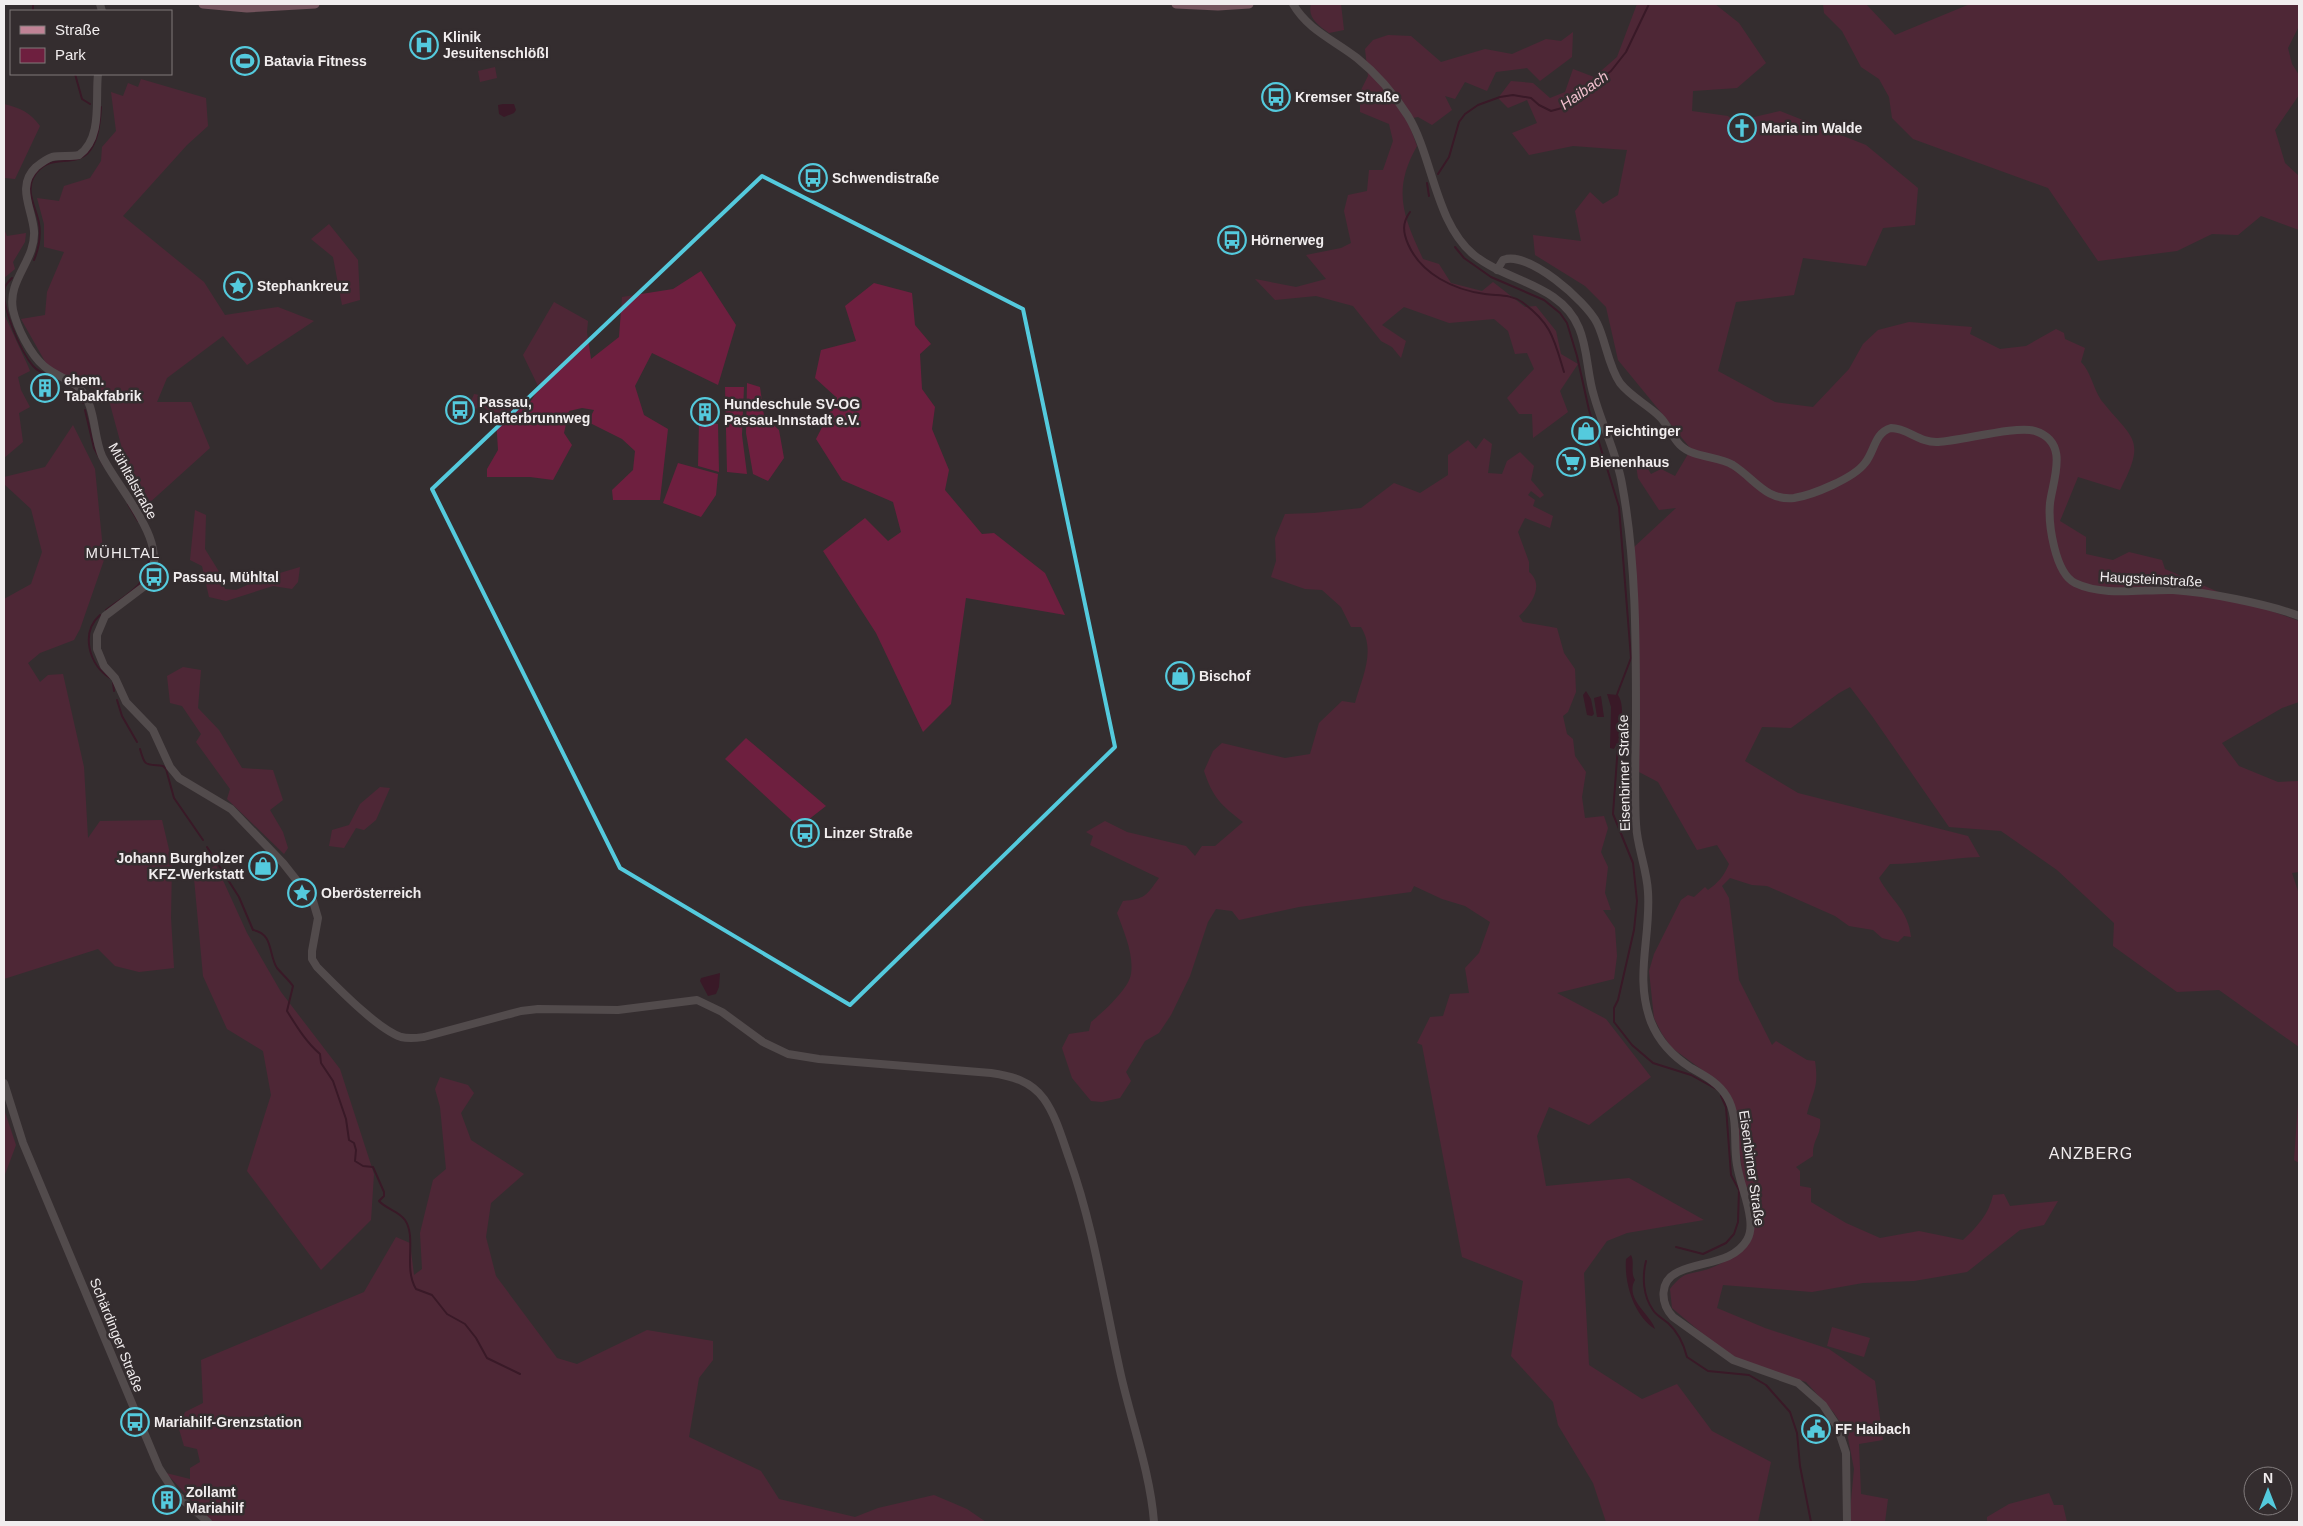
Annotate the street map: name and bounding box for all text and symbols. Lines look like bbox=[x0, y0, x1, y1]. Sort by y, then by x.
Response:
legend bbox=[10, 10, 172, 75]
text: Straße bbox=[55, 21, 100, 38]
place label: Klinik Jesuitenschlößl bbox=[443, 29, 549, 61]
hospital icon: Klinik Jesuitenschlößl bbox=[409, 30, 439, 60]
text: Park bbox=[55, 46, 86, 63]
sports icon: Batavia Fitness bbox=[230, 46, 260, 76]
place label: Batavia Fitness bbox=[264, 53, 367, 69]
water label: Haibach bbox=[1557, 67, 1611, 113]
bus stop icon: Kremser Straße bbox=[1261, 82, 1291, 112]
place label: Kremser Straße bbox=[1295, 89, 1399, 105]
church icon: Maria im Walde bbox=[1727, 113, 1757, 143]
place label: Maria im Walde bbox=[1761, 120, 1863, 136]
bus stop icon: Schwendistraße bbox=[798, 163, 828, 193]
place label: Schwendistraße bbox=[832, 170, 940, 186]
bus stop icon: Hörnerweg bbox=[1217, 225, 1247, 255]
place label: Hörnerweg bbox=[1251, 232, 1324, 248]
place icon: Stephankreuz bbox=[223, 271, 253, 301]
place label: Stephankreuz bbox=[257, 278, 349, 294]
place label: ehem. Tabakfabrik bbox=[64, 372, 142, 404]
building icon: ehem. Tabakfabrik bbox=[30, 373, 60, 403]
place label: Passau, Klafterbrunnweg bbox=[479, 394, 590, 426]
bus stop icon: Passau, Klafterbrunnweg bbox=[445, 395, 475, 425]
place label: Hundeschule SV-OG Passau-Innstadt e.V. bbox=[724, 396, 860, 428]
building icon: Hundeschule SV-OG Passau-Innstadt e.V. bbox=[690, 397, 720, 427]
shop icon: Feichtinger bbox=[1571, 416, 1601, 446]
place label: Feichtinger bbox=[1605, 423, 1681, 439]
street label: Mühltalstraße bbox=[105, 440, 161, 522]
supermarket icon: Bienenhaus bbox=[1556, 447, 1586, 477]
place label: Bienenhaus bbox=[1590, 454, 1670, 470]
district label: MÜHLTAL bbox=[86, 544, 160, 561]
bus stop icon: Passau, Mühltal bbox=[139, 562, 169, 592]
street label: Haugsteinstraße bbox=[2099, 568, 2203, 590]
place label: Passau, Mühltal bbox=[173, 569, 279, 585]
shop icon: Bischof bbox=[1165, 661, 1195, 691]
place label: Bischof bbox=[1199, 668, 1251, 684]
street label: Eisenbirner Straße bbox=[1615, 714, 1633, 831]
bus stop icon: Linzer Straße bbox=[790, 818, 820, 848]
place label: Linzer Straße bbox=[824, 825, 913, 841]
place label: Johann Burgholzer KFZ-Werkstatt bbox=[116, 850, 245, 882]
shop icon: Johann Burgholzer KFZ-Werkstatt bbox=[248, 851, 278, 881]
place icon: Oberösterreich bbox=[287, 878, 317, 908]
place label: Oberösterreich bbox=[321, 885, 421, 901]
street label: Eisenbirner Straße bbox=[1736, 1109, 1768, 1227]
district label: ANZBERG bbox=[2049, 1145, 2133, 1162]
street label: Schärdinger Straße bbox=[87, 1276, 147, 1394]
bus stop icon: Mariahilf-Grenzstation bbox=[120, 1407, 150, 1437]
place label: Mariahilf-Grenzstation bbox=[154, 1414, 302, 1430]
public building icon: FF Haibach bbox=[1801, 1414, 1831, 1444]
place label: FF Haibach bbox=[1835, 1421, 1910, 1437]
north arrow bbox=[2243, 1466, 2293, 1516]
text: N bbox=[2263, 1470, 2273, 1486]
place label: Zollamt Mariahilf bbox=[186, 1484, 244, 1516]
building icon: Zollamt Mariahilf bbox=[152, 1485, 182, 1515]

